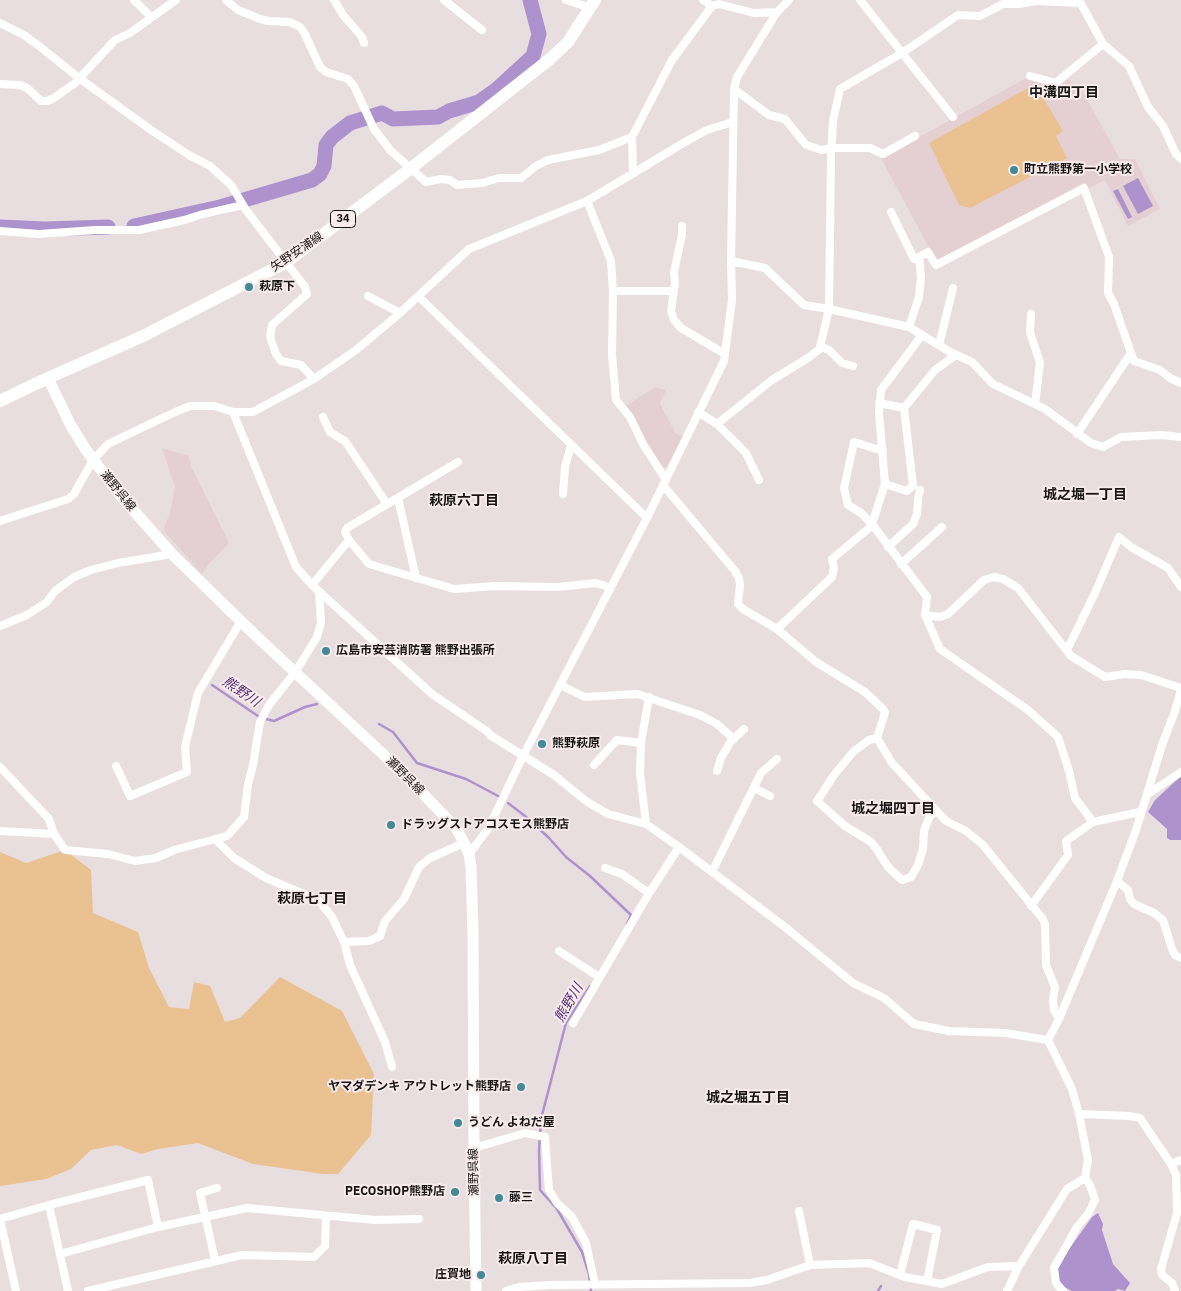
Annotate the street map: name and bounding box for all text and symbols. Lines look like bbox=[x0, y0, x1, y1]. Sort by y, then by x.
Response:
district label: 中溝四丁目 bbox=[1029, 85, 1099, 101]
place label: 町立熊野第一小学校 bbox=[1024, 163, 1132, 177]
marker: 町立熊野第一小学校 bbox=[1008, 164, 1020, 176]
road number: 34 bbox=[330, 210, 356, 228]
street label: 矢野安浦線 bbox=[268, 229, 326, 275]
place label: 萩原下 bbox=[259, 280, 295, 294]
marker: 萩原下 bbox=[243, 281, 255, 293]
street label: 瀬野呉線 bbox=[97, 468, 139, 514]
district label: 城之堀一丁目 bbox=[1043, 487, 1127, 503]
district label: 萩原六丁目 bbox=[429, 493, 499, 509]
place label: 広島市安芸消防署 熊野出張所 bbox=[336, 644, 495, 658]
marker: 広島市安芸消防署 熊野出張所 bbox=[320, 645, 332, 657]
water label: 熊野川 bbox=[219, 673, 263, 711]
place label: 熊野萩原 bbox=[552, 737, 600, 751]
marker: 熊野萩原 bbox=[536, 738, 548, 750]
street label: 瀬野呉線 bbox=[383, 754, 427, 798]
district label: 城之堀四丁目 bbox=[851, 801, 935, 817]
place label: ドラッグストアコスモス熊野店 bbox=[401, 818, 569, 832]
marker: ドラッグストアコスモス熊野店 bbox=[385, 819, 397, 831]
district label: 萩原七丁目 bbox=[277, 891, 347, 907]
water label: 熊野川 bbox=[551, 981, 587, 1025]
place label: ヤマダデンキ アウトレット熊野店 bbox=[328, 1080, 511, 1094]
marker: ヤマダデンキ アウトレット熊野店 bbox=[515, 1081, 527, 1093]
district label: 城之堀五丁目 bbox=[706, 1090, 790, 1106]
place label: うどん よねだ屋 bbox=[468, 1116, 555, 1130]
marker: うどん よねだ屋 bbox=[452, 1117, 464, 1129]
street label: 瀬野呉線 bbox=[466, 1148, 482, 1196]
place label: PECOSHOP熊野店 bbox=[345, 1185, 445, 1199]
marker: PECOSHOP熊野店 bbox=[449, 1186, 461, 1198]
place label: 藤三 bbox=[509, 1191, 533, 1205]
marker: 藤三 bbox=[493, 1192, 505, 1204]
district label: 萩原八丁目 bbox=[498, 1251, 568, 1267]
place label: 庄賀地 bbox=[435, 1268, 471, 1282]
marker: 庄賀地 bbox=[475, 1269, 487, 1281]

